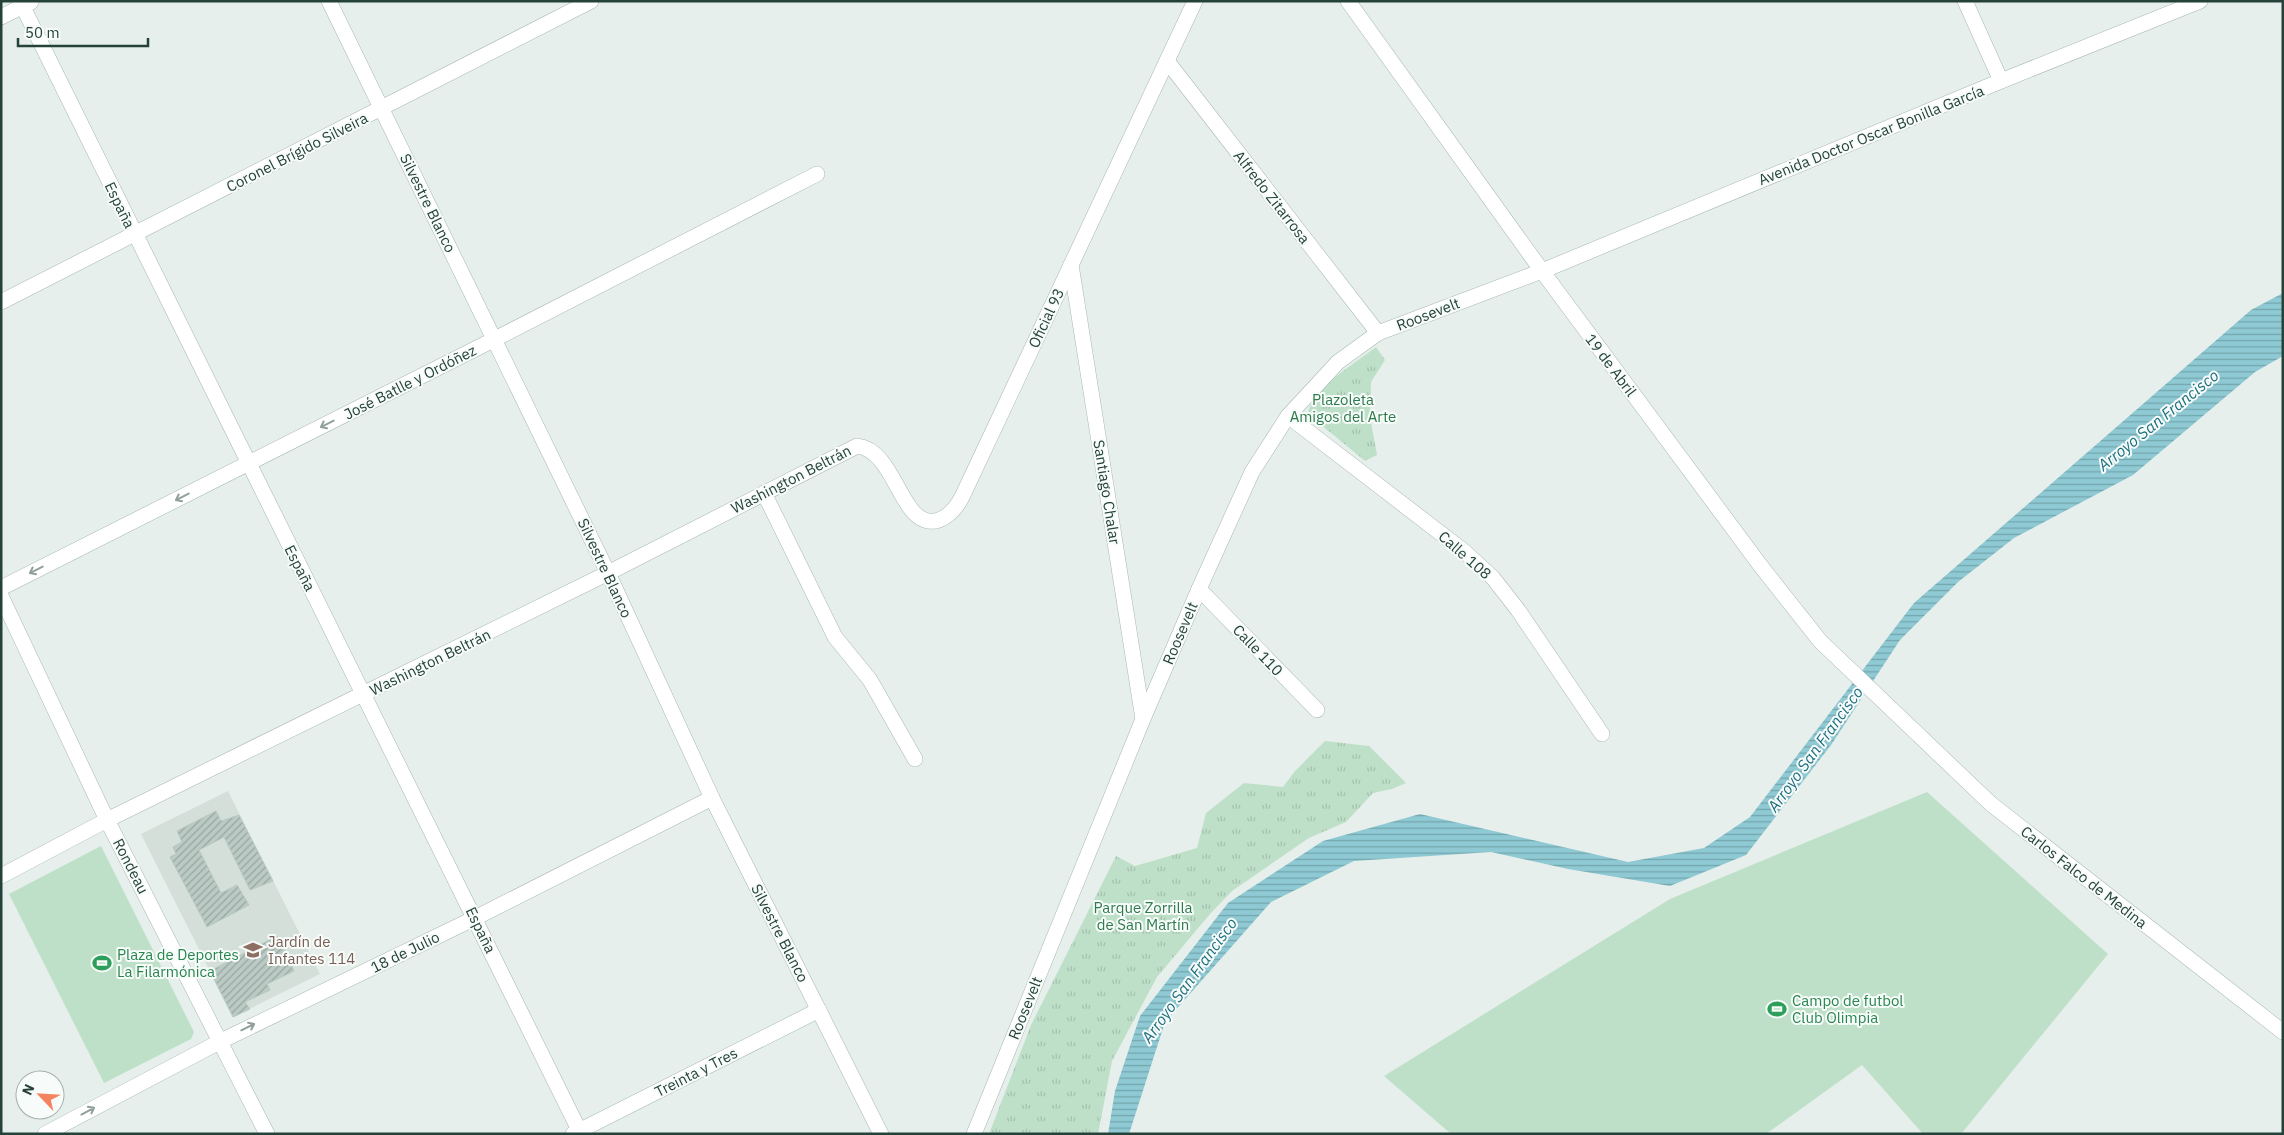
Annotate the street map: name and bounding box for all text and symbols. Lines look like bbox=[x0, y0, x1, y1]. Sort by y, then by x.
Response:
scale bar bbox=[18, 15, 148, 47]
text: 50 m bbox=[25, 23, 60, 42]
street label: Avenida Doctor Oscar Bonilla García bbox=[1755, 81, 1987, 189]
street label: Coronel Brígido Silveira bbox=[223, 108, 371, 196]
street label: Alfredo Zitarrosa bbox=[1230, 147, 1314, 247]
street label: Silvestre Blanco bbox=[396, 150, 460, 256]
street label: España bbox=[101, 179, 139, 231]
street label: Oficial 93 bbox=[1024, 285, 1068, 351]
street label: Roosevelt bbox=[1394, 293, 1462, 335]
street label: 19 de Abril bbox=[1581, 330, 1641, 400]
street label: José Batlle y Ordóñez bbox=[341, 340, 479, 424]
water label: Arroyo San Francisco bbox=[2093, 365, 2223, 476]
park label: Plazoleta Amigos del Arte bbox=[1290, 390, 1396, 426]
one-way arrow bbox=[320, 420, 335, 429]
street label: Santiago Chalar bbox=[1089, 438, 1125, 546]
street label: Washington Beltrán bbox=[728, 441, 854, 517]
one-way arrow bbox=[174, 492, 189, 502]
street label: Silvestre Blanco bbox=[574, 515, 636, 621]
street label: Calle 108 bbox=[1435, 527, 1495, 583]
street label: España bbox=[280, 542, 320, 594]
one-way arrow bbox=[29, 565, 44, 575]
street label: Roosevelt bbox=[1158, 599, 1202, 667]
street label: Calle 110 bbox=[1229, 620, 1287, 680]
street label: Washington Beltrán bbox=[366, 624, 494, 700]
water label: Arroyo San Francisco bbox=[1762, 682, 1867, 816]
street label: Carlos Falco de Medina bbox=[2017, 822, 2151, 932]
street label: Rondeau bbox=[109, 835, 153, 897]
street label: Silvestre Blanco bbox=[747, 881, 813, 985]
park label: Parque Zorrilla de San Martín bbox=[1093, 898, 1193, 934]
street label: España bbox=[462, 904, 500, 956]
water label: Arroyo San Francisco bbox=[1136, 913, 1241, 1047]
street label: 18 de Julio bbox=[367, 927, 443, 977]
place label: Jardín de Infantes 114 bbox=[268, 932, 355, 968]
school or university icon: Jardín de Infantes 114 bbox=[242, 939, 264, 961]
place label: Plaza de Deportes La Filarmónica bbox=[117, 945, 239, 981]
sports icon: Plaza de Deportes La Filarmónica bbox=[91, 952, 113, 974]
street label: Roosevelt bbox=[1004, 974, 1046, 1042]
place label: Campo de futbol Club Olimpia bbox=[1792, 991, 1903, 1027]
sports icon: Campo de futbol Club Olimpia bbox=[1766, 998, 1788, 1020]
one-way arrow bbox=[240, 1022, 255, 1032]
street label: Treinta y Tres bbox=[651, 1043, 741, 1101]
north arrow bbox=[15, 1070, 65, 1120]
text: N bbox=[18, 1081, 39, 1098]
one-way arrow bbox=[81, 1106, 96, 1116]

